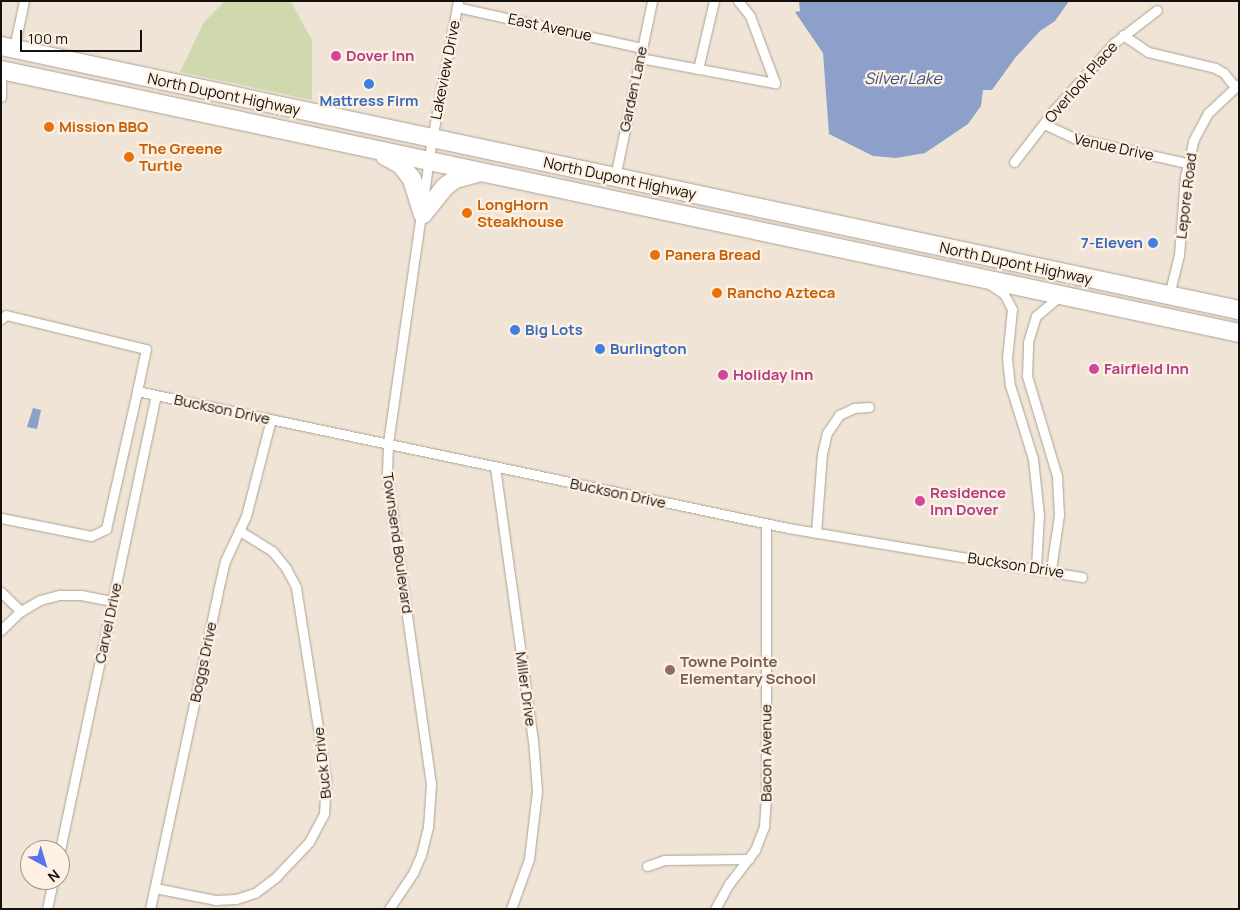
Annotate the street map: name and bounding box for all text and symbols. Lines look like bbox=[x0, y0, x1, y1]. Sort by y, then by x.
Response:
street label: East Avenue bbox=[507, 9, 593, 45]
street label: Lakeview Drive bbox=[427, 19, 463, 121]
scale bar bbox=[22, 20, 145, 52]
text: 100 m bbox=[28, 28, 68, 49]
street label: Overlook Place bbox=[1041, 38, 1121, 126]
street label: Garden Lane bbox=[615, 45, 651, 133]
place label: Dover Inn bbox=[346, 47, 414, 65]
marker: Dover Inn bbox=[330, 50, 342, 62]
water label: Silver Lake bbox=[864, 68, 942, 88]
street label: North Dupont Highway bbox=[146, 69, 302, 119]
marker: Mattress Firm bbox=[363, 78, 375, 90]
place label: Mattress Firm bbox=[319, 92, 419, 110]
place label: Mission BBQ bbox=[59, 118, 148, 136]
marker: Mission BBQ bbox=[43, 121, 55, 133]
street label: Venue Drive bbox=[1072, 130, 1156, 164]
place label: The Greene Turtle bbox=[139, 139, 222, 174]
marker: The Greene Turtle bbox=[123, 151, 135, 163]
street label: Lepore Road bbox=[1172, 152, 1200, 240]
street label: North Dupont Highway bbox=[542, 153, 698, 203]
place label: LongHorn Steakhouse bbox=[477, 195, 564, 230]
marker: LongHorn Steakhouse bbox=[461, 207, 473, 219]
place label: 7-Eleven bbox=[1081, 234, 1143, 252]
marker: 7-Eleven bbox=[1147, 237, 1159, 249]
street label: North Dupont Highway bbox=[938, 238, 1094, 288]
place label: Panera Bread bbox=[665, 246, 761, 264]
marker: Panera Bread bbox=[649, 249, 661, 261]
place label: Rancho Azteca bbox=[727, 284, 835, 302]
marker: Rancho Azteca bbox=[711, 287, 723, 299]
place label: Big Lots bbox=[525, 321, 583, 339]
marker: Big Lots bbox=[509, 324, 521, 336]
place label: Burlington bbox=[610, 340, 687, 358]
marker: Burlington bbox=[594, 343, 606, 355]
place label: Fairfield Inn bbox=[1104, 360, 1189, 378]
marker: Fairfield Inn bbox=[1088, 363, 1100, 375]
place label: Holiday Inn bbox=[733, 366, 813, 384]
marker: Holiday Inn bbox=[717, 369, 729, 381]
street label: Buckson Drive bbox=[172, 390, 272, 428]
street label: Townsend Boulevard bbox=[379, 471, 417, 615]
street label: Buckson Drive bbox=[568, 474, 668, 512]
place label: Residence Inn Dover bbox=[930, 483, 1006, 518]
marker: Residence Inn Dover bbox=[914, 495, 926, 507]
street label: Buckson Drive bbox=[966, 548, 1066, 582]
street label: Carvel Drive bbox=[91, 581, 125, 665]
street label: Boggs Drive bbox=[186, 620, 220, 704]
street label: Miller Drive bbox=[512, 650, 540, 728]
place label: Towne Pointe Elementary School bbox=[680, 652, 816, 687]
marker: Towne Pointe Elementary School bbox=[664, 664, 676, 676]
street label: Bacon Avenue bbox=[757, 704, 775, 802]
street label: Buck Drive bbox=[309, 726, 335, 800]
north arrow bbox=[20, 840, 70, 890]
text: N bbox=[44, 866, 64, 887]

